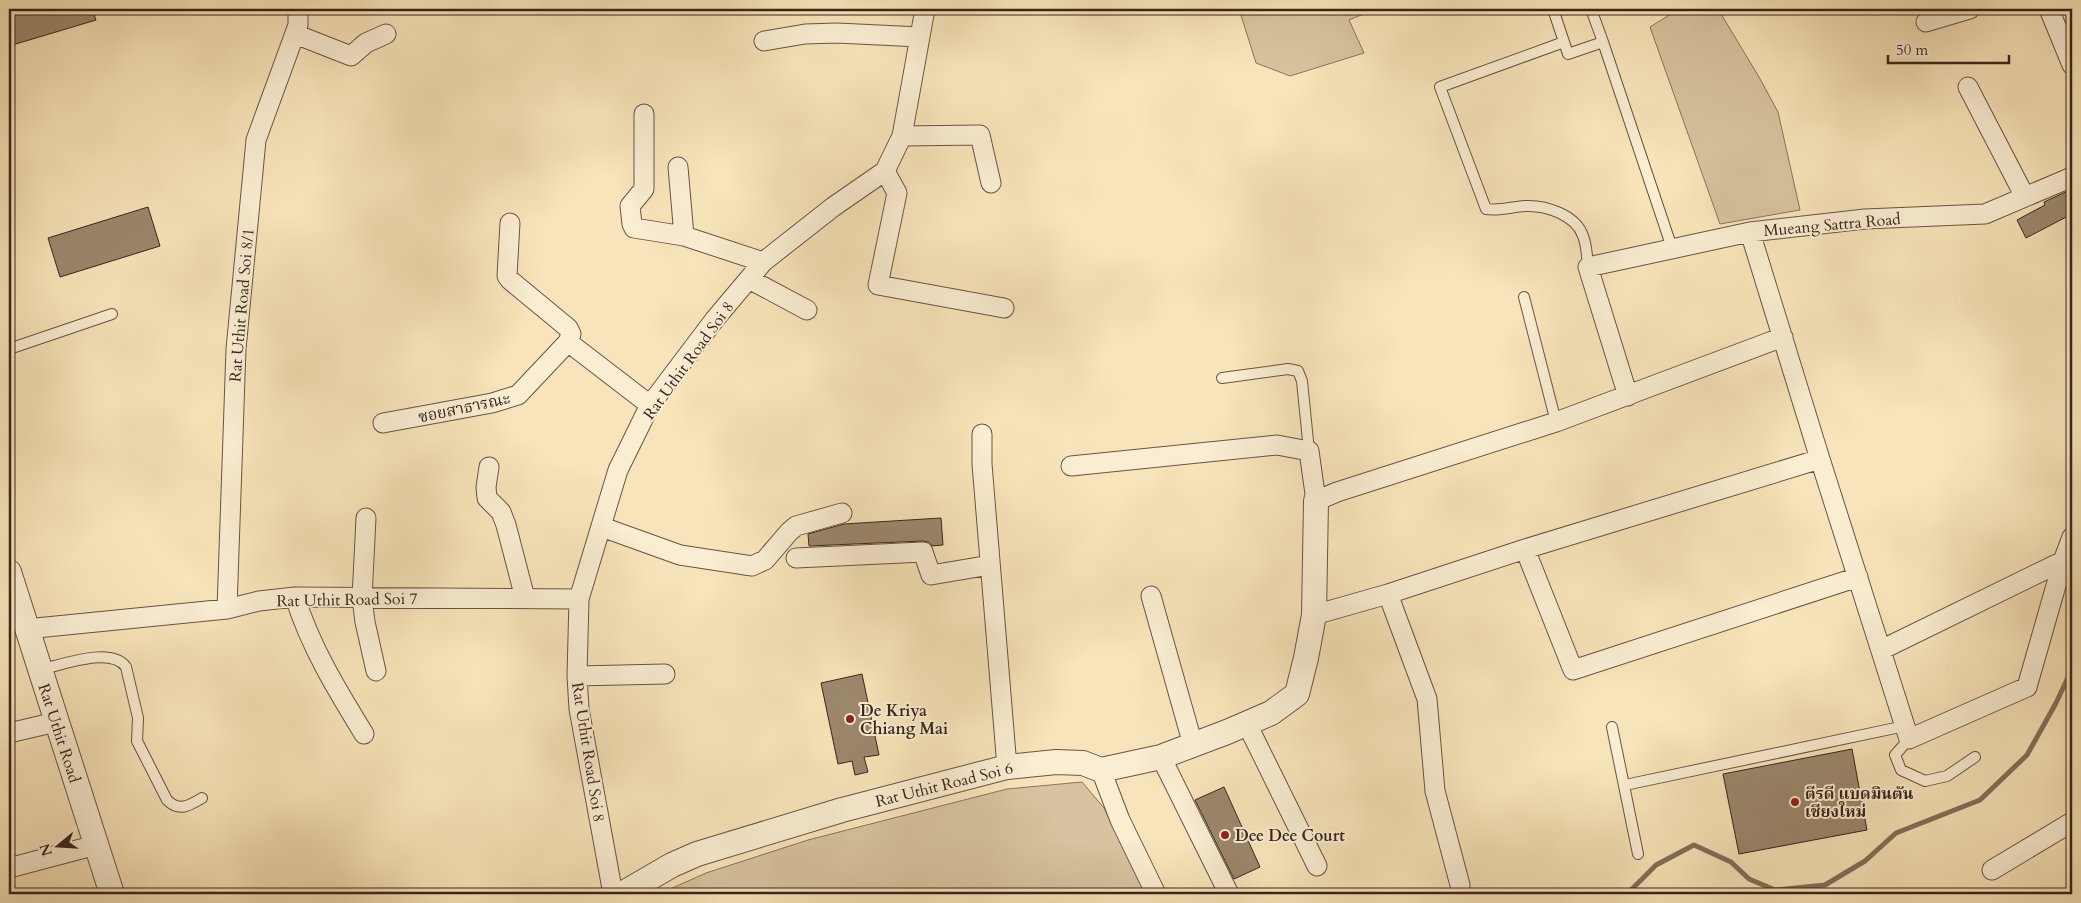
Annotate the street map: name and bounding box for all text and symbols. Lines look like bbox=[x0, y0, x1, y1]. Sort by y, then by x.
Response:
scale bar bbox=[1888, 32, 2010, 64]
text: 50 m bbox=[1896, 40, 1928, 60]
street label: Mueang Sattra Road bbox=[1763, 208, 1902, 242]
street label: Rat Uthit Road Soi 8/1 bbox=[224, 227, 260, 383]
street label: Rat Uthit Road Soi 8 bbox=[638, 297, 739, 424]
street label: ซอยสาธารณะ bbox=[416, 387, 512, 428]
street label: Rat Uthit Road Soi 7 bbox=[276, 588, 418, 612]
street label: Rat Uthit Road bbox=[33, 681, 86, 786]
street label: Rat Uthit Road Soi 8 bbox=[566, 681, 610, 824]
place label: De Kriya Chiang Mai bbox=[860, 700, 948, 740]
marker: De Kriya Chiang Mai bbox=[844, 713, 856, 725]
street label: Rat Uthit Road Soi 6 bbox=[873, 757, 1015, 813]
place label: ตีรดี แบดมินตัน เชียงใหม่ bbox=[1805, 783, 1914, 823]
marker: ตีรดี แบดมินตัน เชียงใหม่ bbox=[1789, 796, 1801, 808]
north arrow bbox=[32, 820, 82, 870]
place label: Dee Dee Court bbox=[1235, 825, 1345, 847]
marker: Dee Dee Court bbox=[1219, 829, 1231, 841]
text: N bbox=[35, 841, 57, 859]

